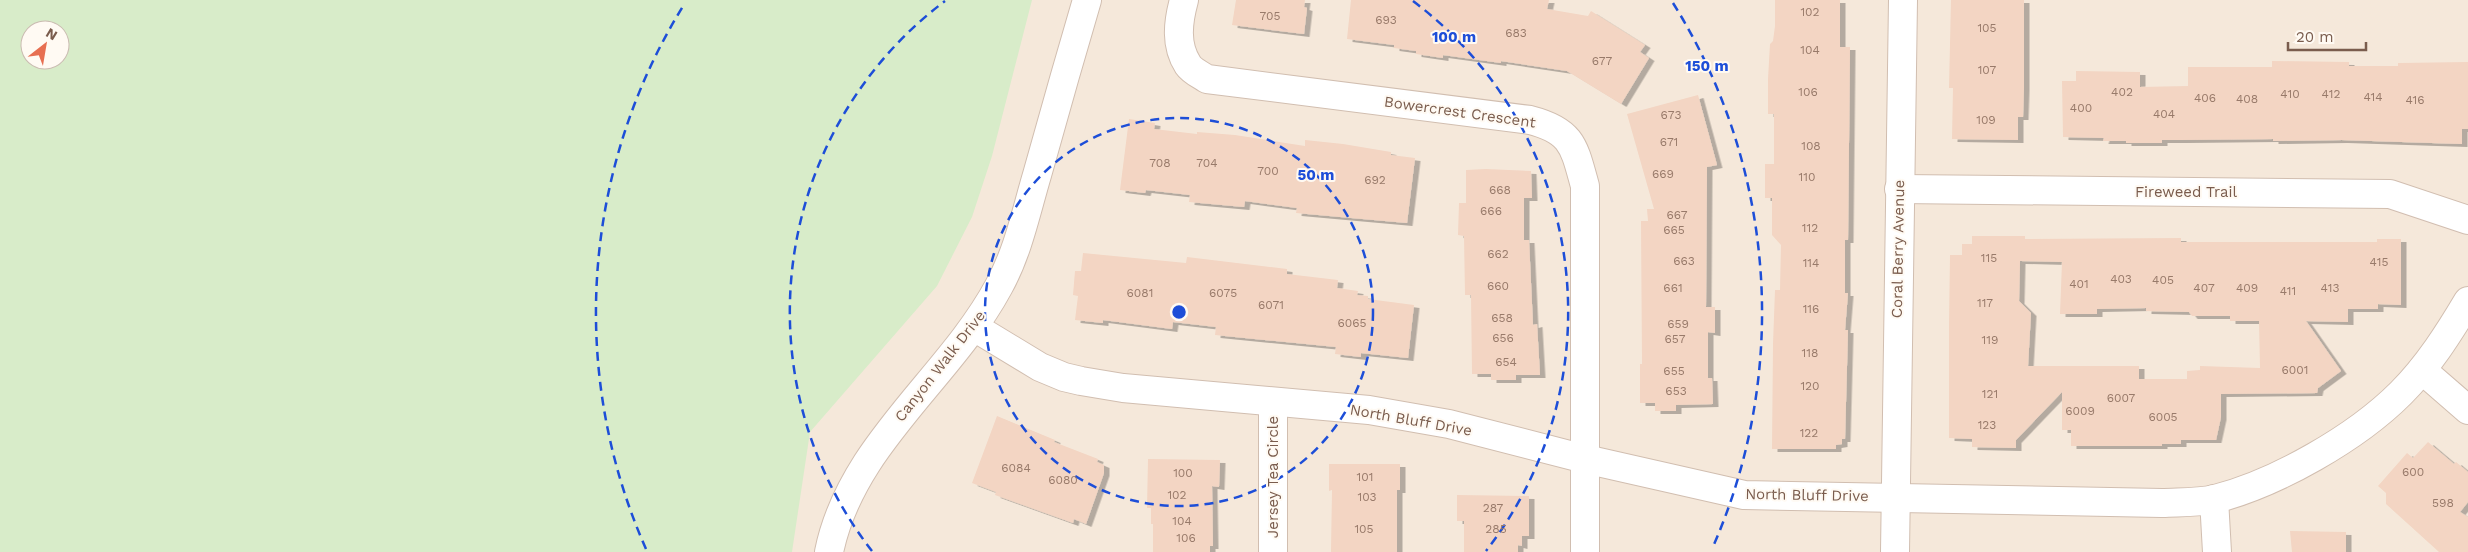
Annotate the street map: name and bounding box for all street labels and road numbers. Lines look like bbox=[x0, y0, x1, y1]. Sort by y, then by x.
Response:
street label: Bowercrest Crescent bbox=[1383, 92, 1538, 132]
street label: Coral Berry Avenue bbox=[1888, 180, 1908, 318]
street label: Fireweed Trail bbox=[2135, 183, 2238, 201]
street label: Canyon Walk Drive bbox=[891, 307, 989, 425]
street label: North Bluff Drive bbox=[1349, 400, 1473, 440]
street label: Jersey Tea Circle bbox=[1264, 416, 1282, 538]
street label: North Bluff Drive bbox=[1745, 485, 1869, 505]

